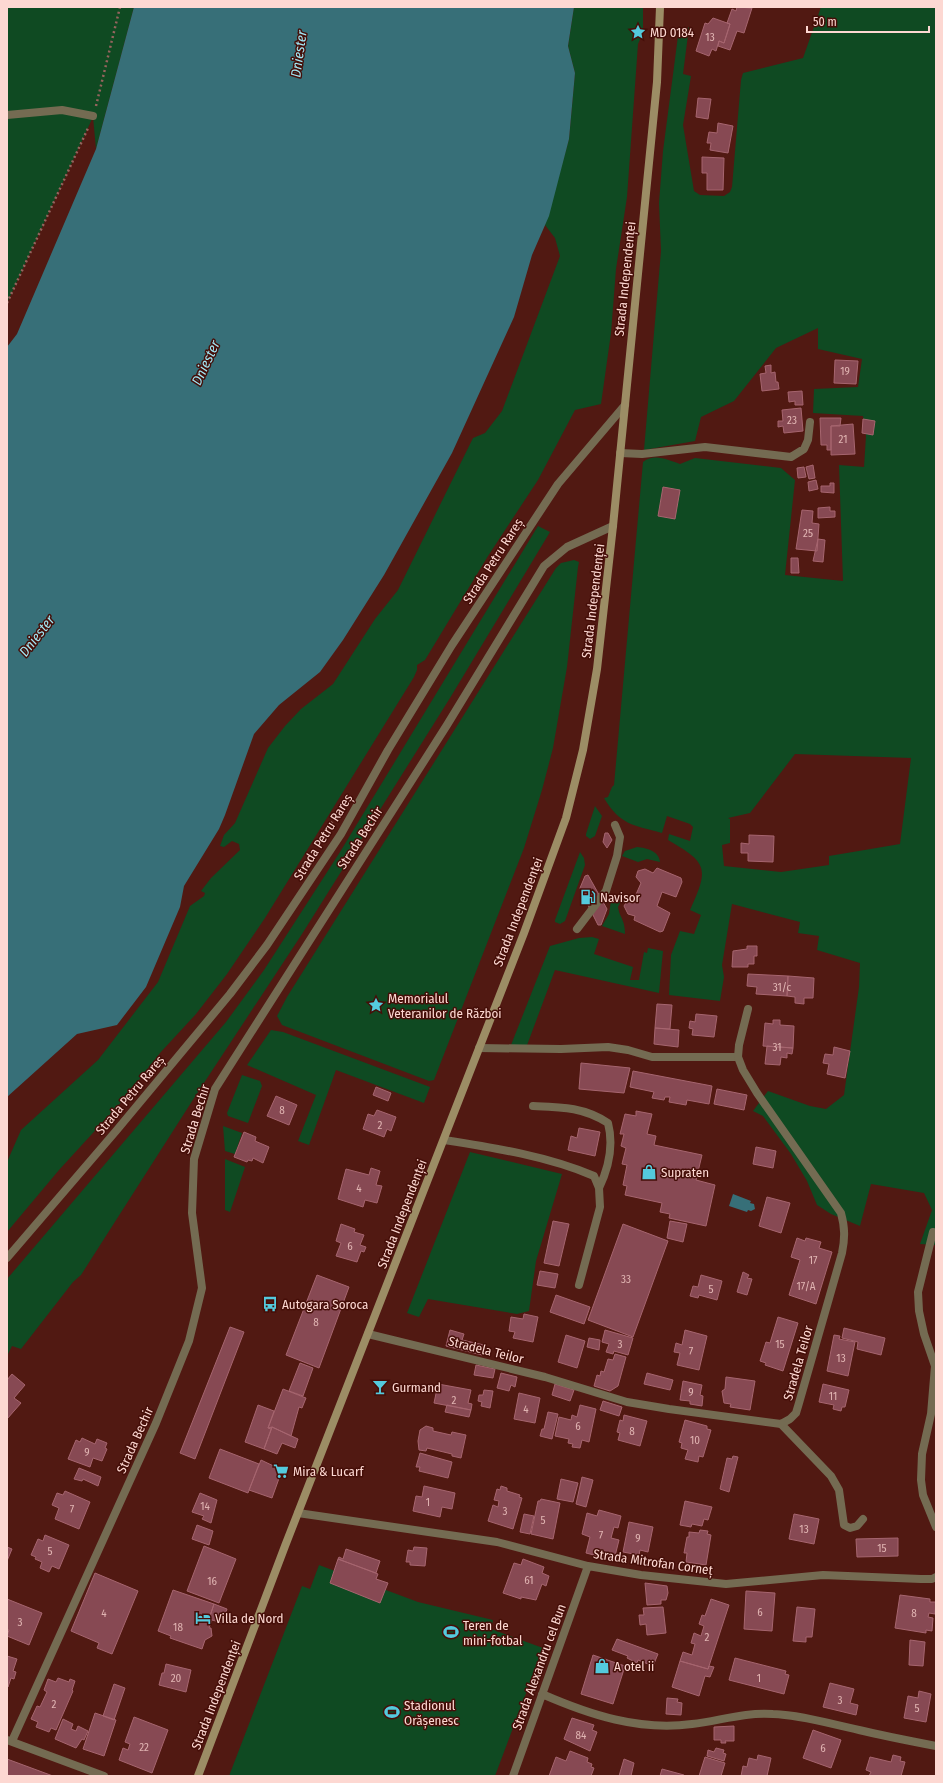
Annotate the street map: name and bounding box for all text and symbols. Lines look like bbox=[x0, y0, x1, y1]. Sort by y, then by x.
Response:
scale bar bbox=[807, 8, 929, 34]
text: 50 m bbox=[813, 15, 837, 29]
place icon: MD 0184 bbox=[629, 23, 647, 41]
place label: MD 0184 bbox=[650, 25, 694, 40]
water label: Dniester bbox=[287, 28, 311, 79]
house number: 13 bbox=[705, 31, 715, 44]
street label: Strada Independenței bbox=[612, 221, 639, 337]
water label: Dniester bbox=[188, 337, 224, 388]
house number: 19 bbox=[840, 365, 850, 378]
house number: 23 bbox=[787, 414, 797, 427]
house number: 21 bbox=[839, 433, 847, 446]
street label: Strada Petru Rareș bbox=[460, 515, 527, 607]
house number: 25 bbox=[803, 527, 813, 540]
street label: Strada Independenței bbox=[579, 543, 608, 659]
water label: Dniester bbox=[16, 611, 59, 660]
street label: Strada Petru Rareș bbox=[291, 791, 357, 883]
street label: Strada Bechir bbox=[334, 804, 386, 872]
street label: Strada Independenței bbox=[490, 855, 547, 969]
fuel station icon: Navisor bbox=[579, 888, 597, 906]
place label: Navisor bbox=[600, 890, 641, 905]
house number: 31/c bbox=[773, 981, 791, 994]
place label: Memorialul Veteranilor de Război bbox=[388, 991, 502, 1021]
place icon: Memorialul Veteranilor de Război bbox=[367, 996, 385, 1014]
house number: 31 bbox=[773, 1041, 782, 1054]
street label: Strada Petru Rareș bbox=[93, 1052, 168, 1138]
street label: Strada Bechir bbox=[177, 1082, 213, 1155]
house number: 8 bbox=[279, 1104, 285, 1117]
house number: 2 bbox=[378, 1119, 383, 1132]
street label: Strada Independenței bbox=[374, 1157, 431, 1271]
shop icon: Supraten bbox=[640, 1163, 658, 1181]
place label: Supraten bbox=[661, 1165, 709, 1180]
house number: 4 bbox=[356, 1182, 362, 1195]
house number: 6 bbox=[347, 1240, 353, 1253]
house number: 17 bbox=[809, 1254, 818, 1267]
house number: 33 bbox=[621, 1273, 631, 1286]
house number: 17/A bbox=[797, 1280, 816, 1293]
house number: 5 bbox=[708, 1283, 714, 1296]
bus stop icon: Autogara Soroca bbox=[261, 1295, 279, 1313]
place label: Autogara Soroca bbox=[282, 1297, 368, 1312]
house number: 8 bbox=[313, 1316, 319, 1329]
street label: Stradela Teilor bbox=[780, 1323, 816, 1402]
street label: Stradela Teilor bbox=[447, 1333, 526, 1367]
house number: 3 bbox=[618, 1338, 623, 1351]
house number: 15 bbox=[775, 1338, 785, 1351]
house number: 7 bbox=[689, 1345, 694, 1358]
house number: 13 bbox=[836, 1352, 846, 1365]
bar icon: Gurmand bbox=[371, 1378, 389, 1396]
place label: Gurmand bbox=[392, 1380, 441, 1395]
house number: 9 bbox=[688, 1386, 694, 1399]
house number: 11 bbox=[829, 1390, 837, 1403]
house number: 2 bbox=[452, 1394, 457, 1407]
house number: 4 bbox=[523, 1403, 529, 1416]
street label: Strada Bechir bbox=[114, 1404, 157, 1476]
house number: 6 bbox=[575, 1420, 581, 1433]
house number: 8 bbox=[629, 1425, 635, 1438]
house number: 10 bbox=[690, 1434, 700, 1447]
house number: 9 bbox=[84, 1446, 90, 1459]
supermarket icon: Mira & Lucarf bbox=[272, 1462, 290, 1480]
place label: Mira & Lucarf bbox=[293, 1464, 364, 1479]
house number: 1 bbox=[426, 1496, 430, 1509]
house number: 14 bbox=[200, 1500, 210, 1513]
house number: 7 bbox=[70, 1503, 75, 1516]
house number: 3 bbox=[503, 1505, 508, 1518]
house number: 5 bbox=[540, 1514, 546, 1527]
house number: 13 bbox=[799, 1523, 809, 1536]
house number: 7 bbox=[599, 1529, 604, 1542]
house number: 9 bbox=[635, 1532, 641, 1545]
house number: 15 bbox=[877, 1542, 887, 1555]
house number: 5 bbox=[47, 1545, 53, 1558]
street label: Strada Mitrofan Corneț bbox=[592, 1546, 714, 1579]
house number: 61 bbox=[524, 1574, 534, 1587]
house number: 16 bbox=[207, 1575, 217, 1588]
street label: Strada Alexandru cel Bun bbox=[509, 1602, 569, 1732]
house number: 6 bbox=[757, 1606, 763, 1619]
house number: 4 bbox=[101, 1607, 107, 1620]
house number: 8 bbox=[911, 1607, 917, 1620]
hotel icon: Villa de Nord bbox=[194, 1609, 212, 1627]
place label: Villa de Nord bbox=[215, 1611, 283, 1626]
house number: 3 bbox=[18, 1616, 23, 1629]
place label: Teren de mini-fotbal bbox=[463, 1618, 523, 1648]
house number: 18 bbox=[173, 1621, 183, 1634]
sports icon: Teren de mini-fotbal bbox=[442, 1623, 460, 1641]
house number: 2 bbox=[705, 1631, 710, 1644]
street label: Strada Independenței bbox=[188, 1638, 245, 1752]
shop icon: A otel ii bbox=[593, 1657, 611, 1675]
place label: A otel ii bbox=[614, 1659, 654, 1674]
house number: 20 bbox=[171, 1672, 182, 1685]
house number: 1 bbox=[757, 1672, 761, 1685]
house number: 3 bbox=[838, 1694, 843, 1707]
house number: 2 bbox=[52, 1698, 57, 1711]
place label: Stadionul Orășenesc bbox=[404, 1698, 459, 1729]
house number: 5 bbox=[914, 1702, 920, 1715]
sports icon: Stadionul Orășenesc bbox=[383, 1703, 401, 1721]
house number: 84 bbox=[576, 1729, 587, 1742]
house number: 22 bbox=[139, 1741, 149, 1754]
house number: 6 bbox=[820, 1742, 826, 1755]

